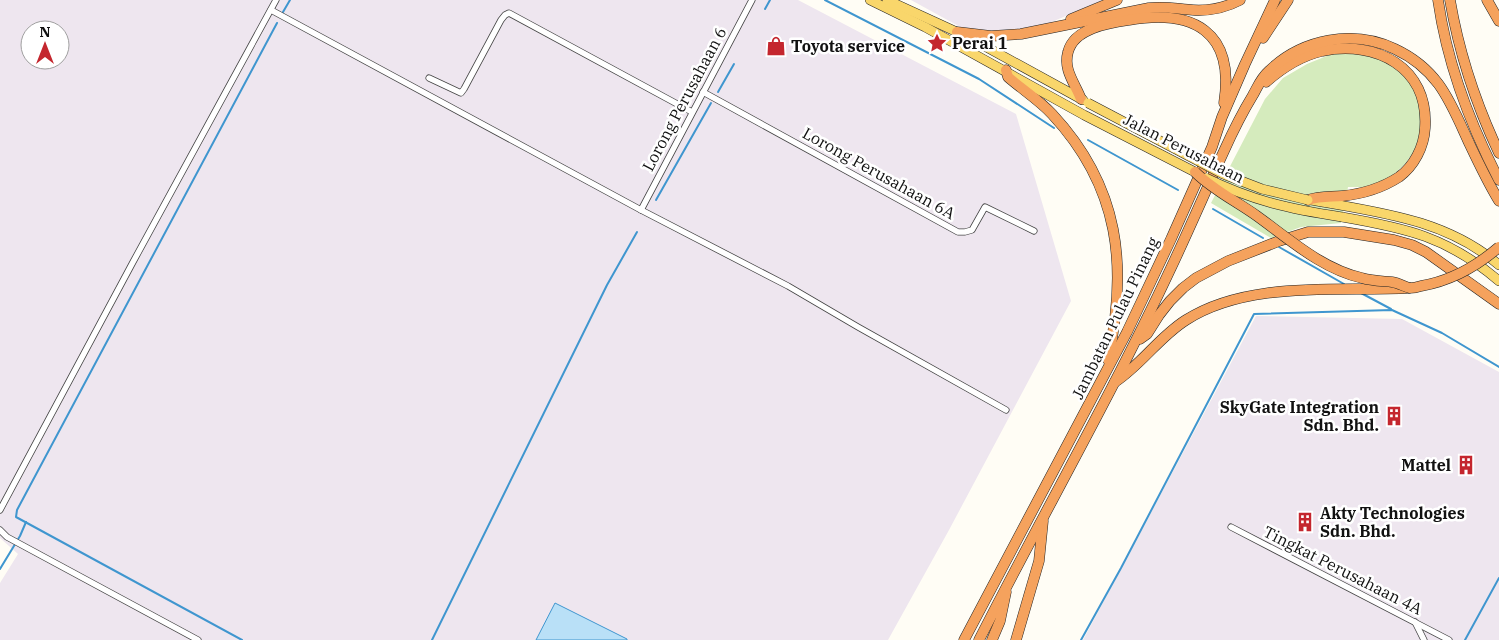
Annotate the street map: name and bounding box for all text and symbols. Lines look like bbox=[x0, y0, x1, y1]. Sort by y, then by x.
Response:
north arrow bbox=[20, 20, 70, 70]
text: N bbox=[39, 23, 51, 41]
street label: Lorong Perusahaan 6 bbox=[638, 23, 730, 175]
place icon: Perai 1 bbox=[926, 32, 948, 54]
place label: Perai 1 bbox=[952, 33, 1007, 53]
shop icon: Toyota service bbox=[765, 35, 787, 57]
place label: Toyota service bbox=[791, 36, 905, 56]
street label: Jalan Perusahaan bbox=[1120, 109, 1248, 187]
street label: Lorong Perusahaan 6A bbox=[799, 123, 959, 223]
street label: Jambatan Pulau Pinang bbox=[1067, 233, 1163, 402]
place label: SkyGate Integration Sdn. Bhd. bbox=[1220, 397, 1379, 435]
building icon: SkyGate Integration Sdn. Bhd. bbox=[1383, 405, 1405, 427]
building icon: Mattel bbox=[1455, 454, 1477, 476]
place label: Mattel bbox=[1401, 455, 1451, 475]
place label: Akty Technologies Sdn. Bhd. bbox=[1320, 503, 1465, 541]
building icon: Akty Technologies Sdn. Bhd. bbox=[1294, 511, 1316, 533]
street label: Tingkat Perusahaan 4A bbox=[1260, 521, 1426, 619]

